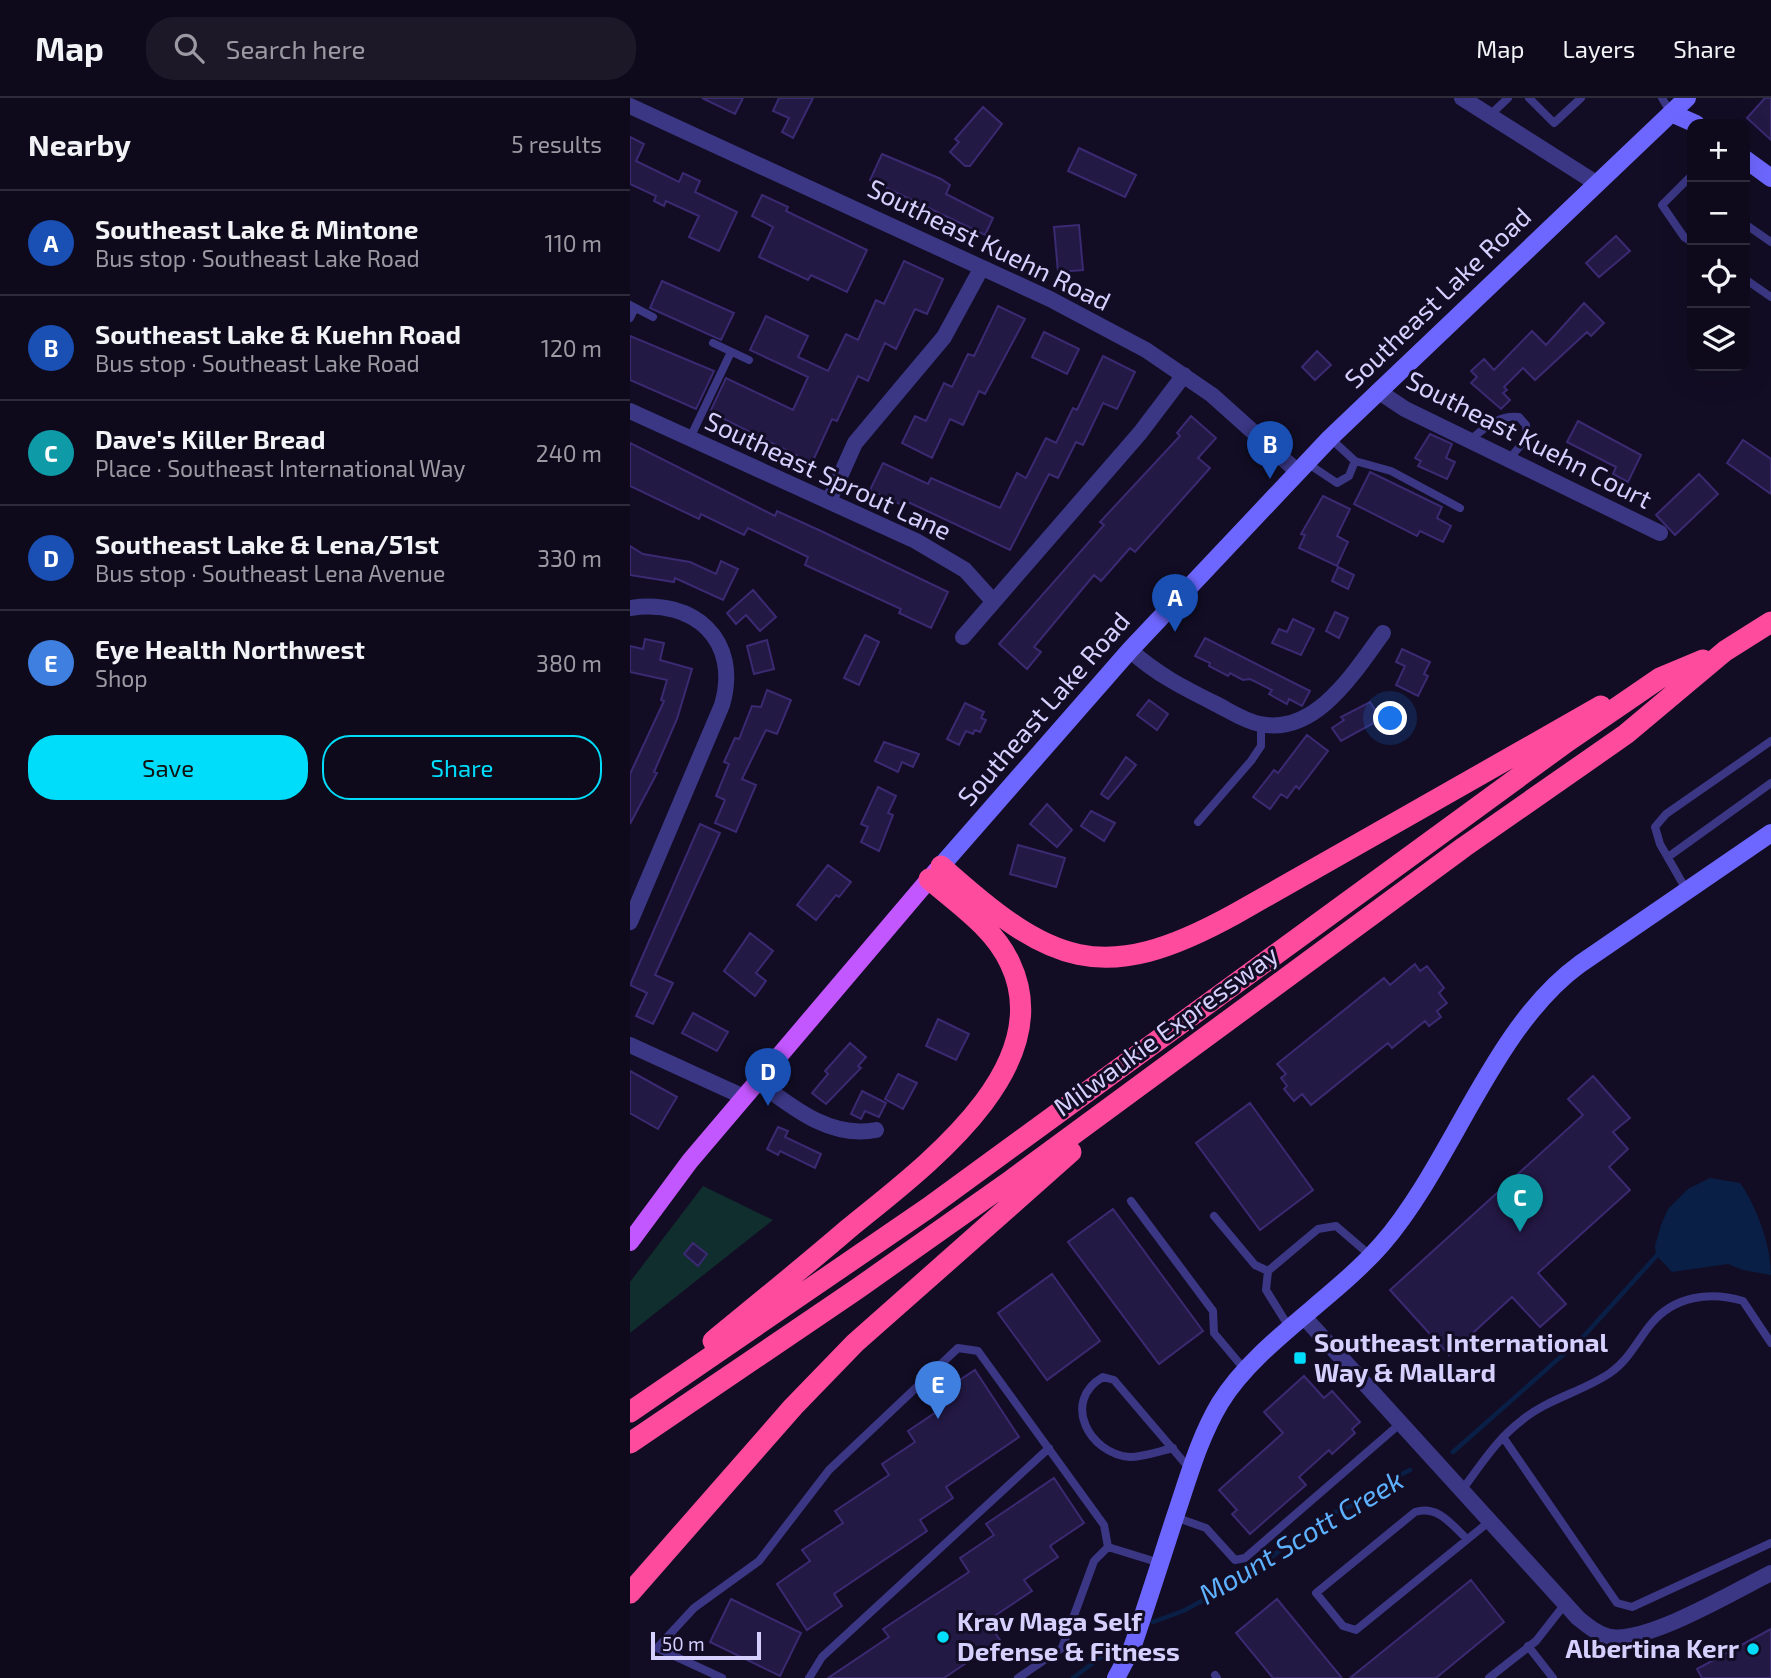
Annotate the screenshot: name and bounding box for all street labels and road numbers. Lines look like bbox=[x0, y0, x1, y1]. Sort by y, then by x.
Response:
street label: Southeast Kuehn Road bbox=[863, 171, 1116, 316]
street label: Southeast Lake Road bbox=[1338, 200, 1536, 394]
street label: Southeast Kuehn Court bbox=[1402, 363, 1658, 514]
street label: Southeast Sprout Lane bbox=[701, 404, 957, 545]
street label: Southeast Lake Road bbox=[950, 605, 1135, 811]
street label: Milwaukie Expressway bbox=[1047, 938, 1284, 1122]

